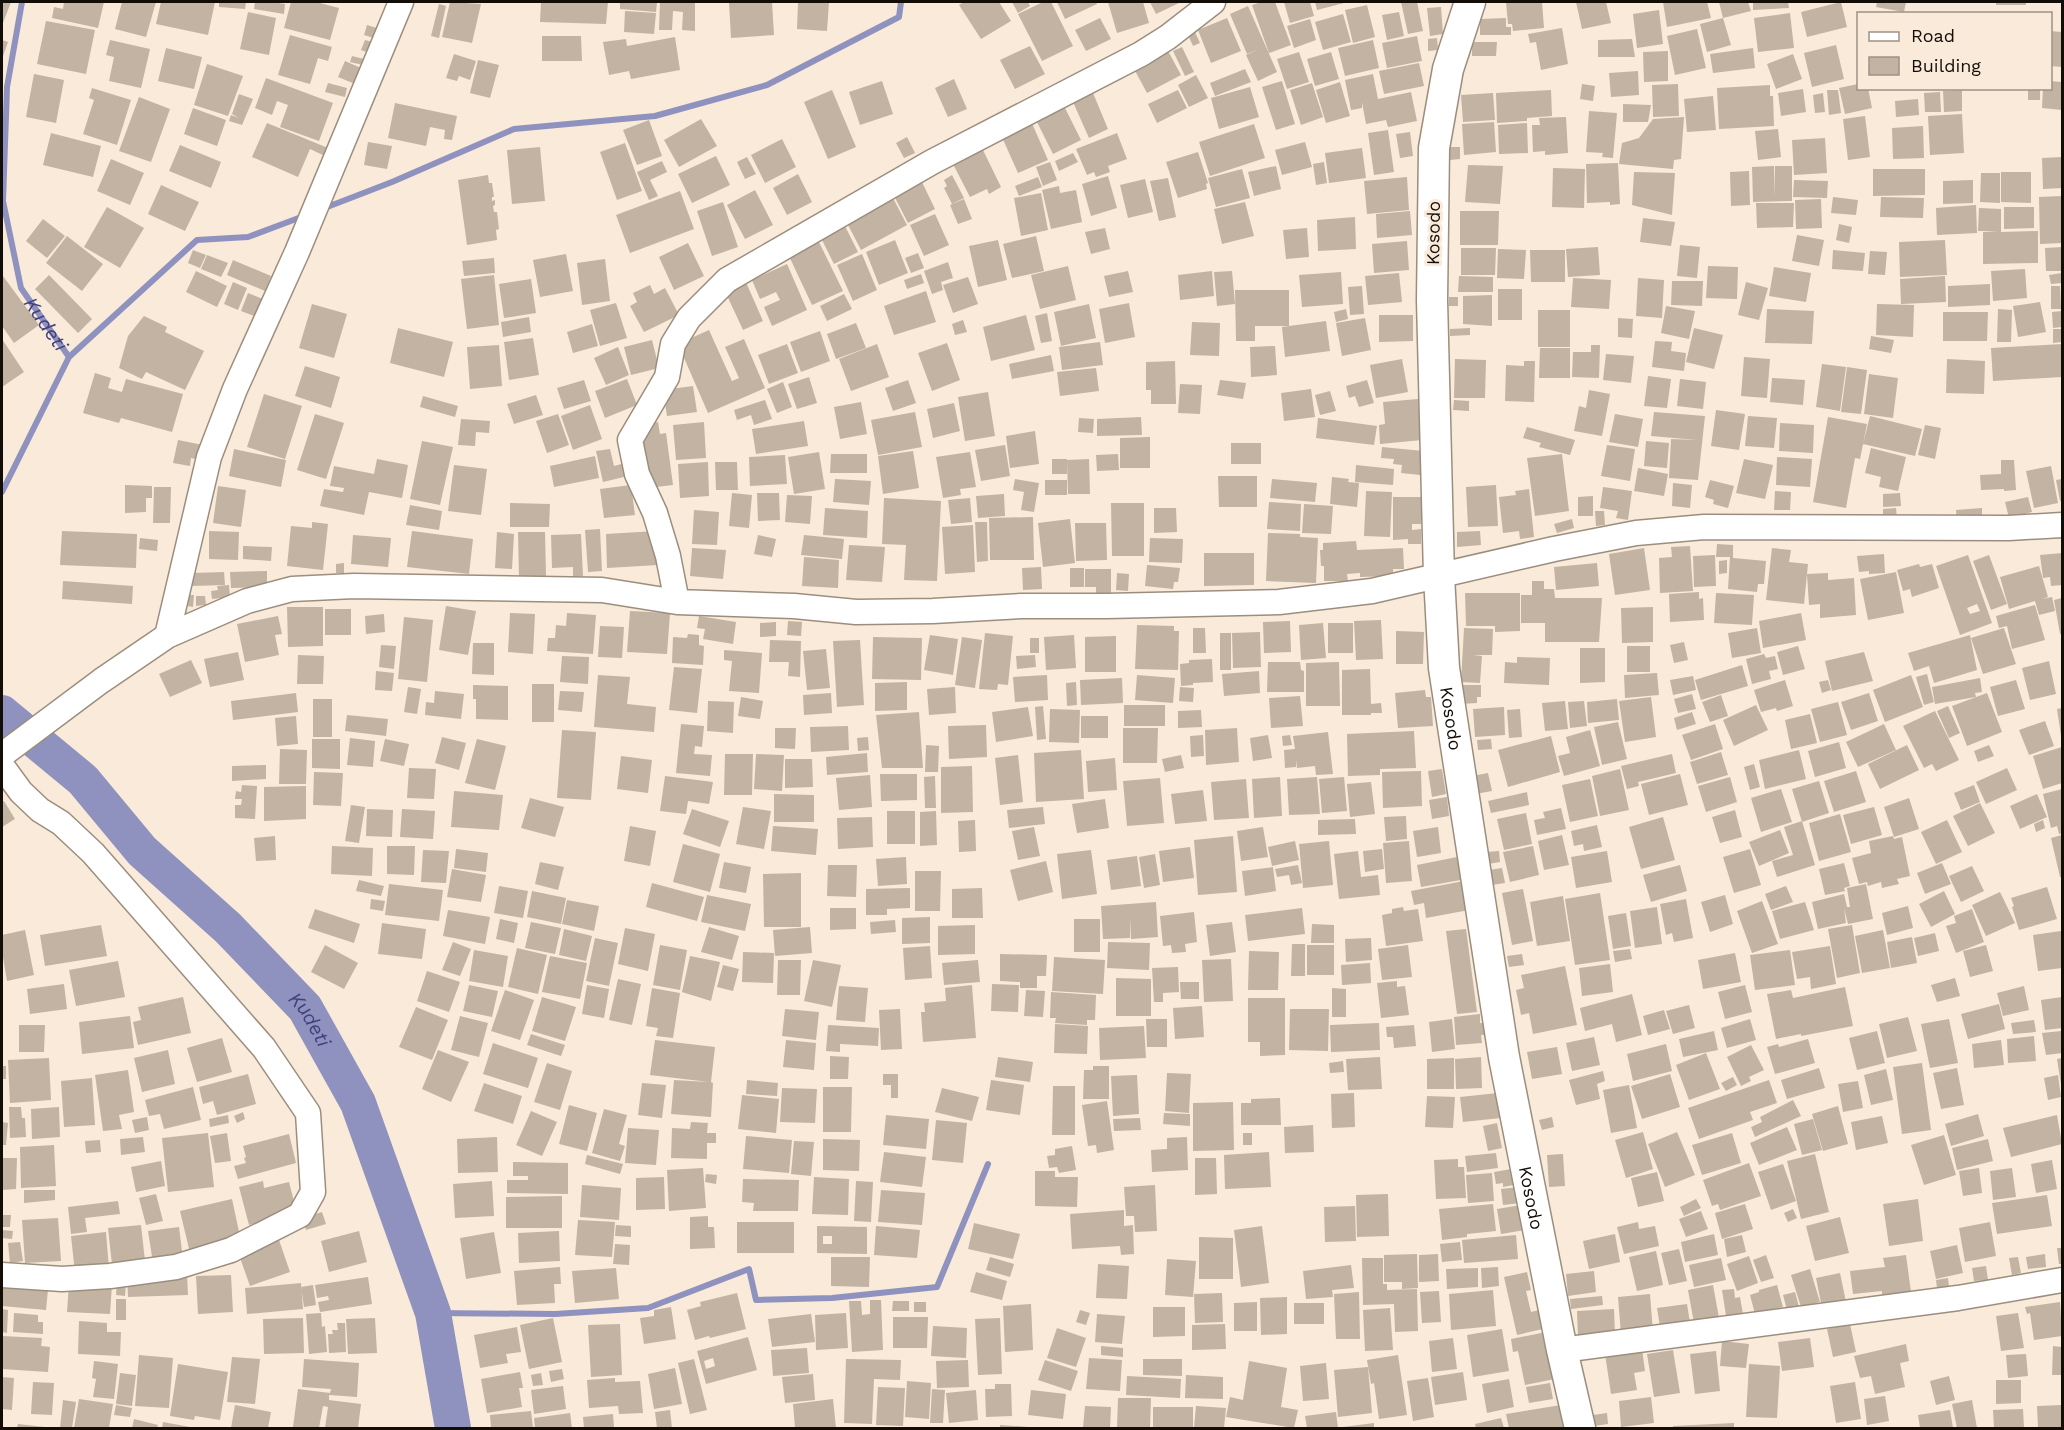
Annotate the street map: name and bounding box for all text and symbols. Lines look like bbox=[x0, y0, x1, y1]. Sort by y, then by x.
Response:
legend bbox=[1857, 12, 2052, 90]
text: Road bbox=[1911, 25, 1955, 46]
text: Building bbox=[1911, 55, 1981, 76]
street label: Kosodo bbox=[1422, 201, 1444, 265]
water label: Kudeti bbox=[19, 292, 74, 356]
street label: Kosodo bbox=[1436, 685, 1467, 752]
water label: Kudeti bbox=[284, 987, 337, 1052]
street label: Kosodo bbox=[1515, 1164, 1548, 1231]

